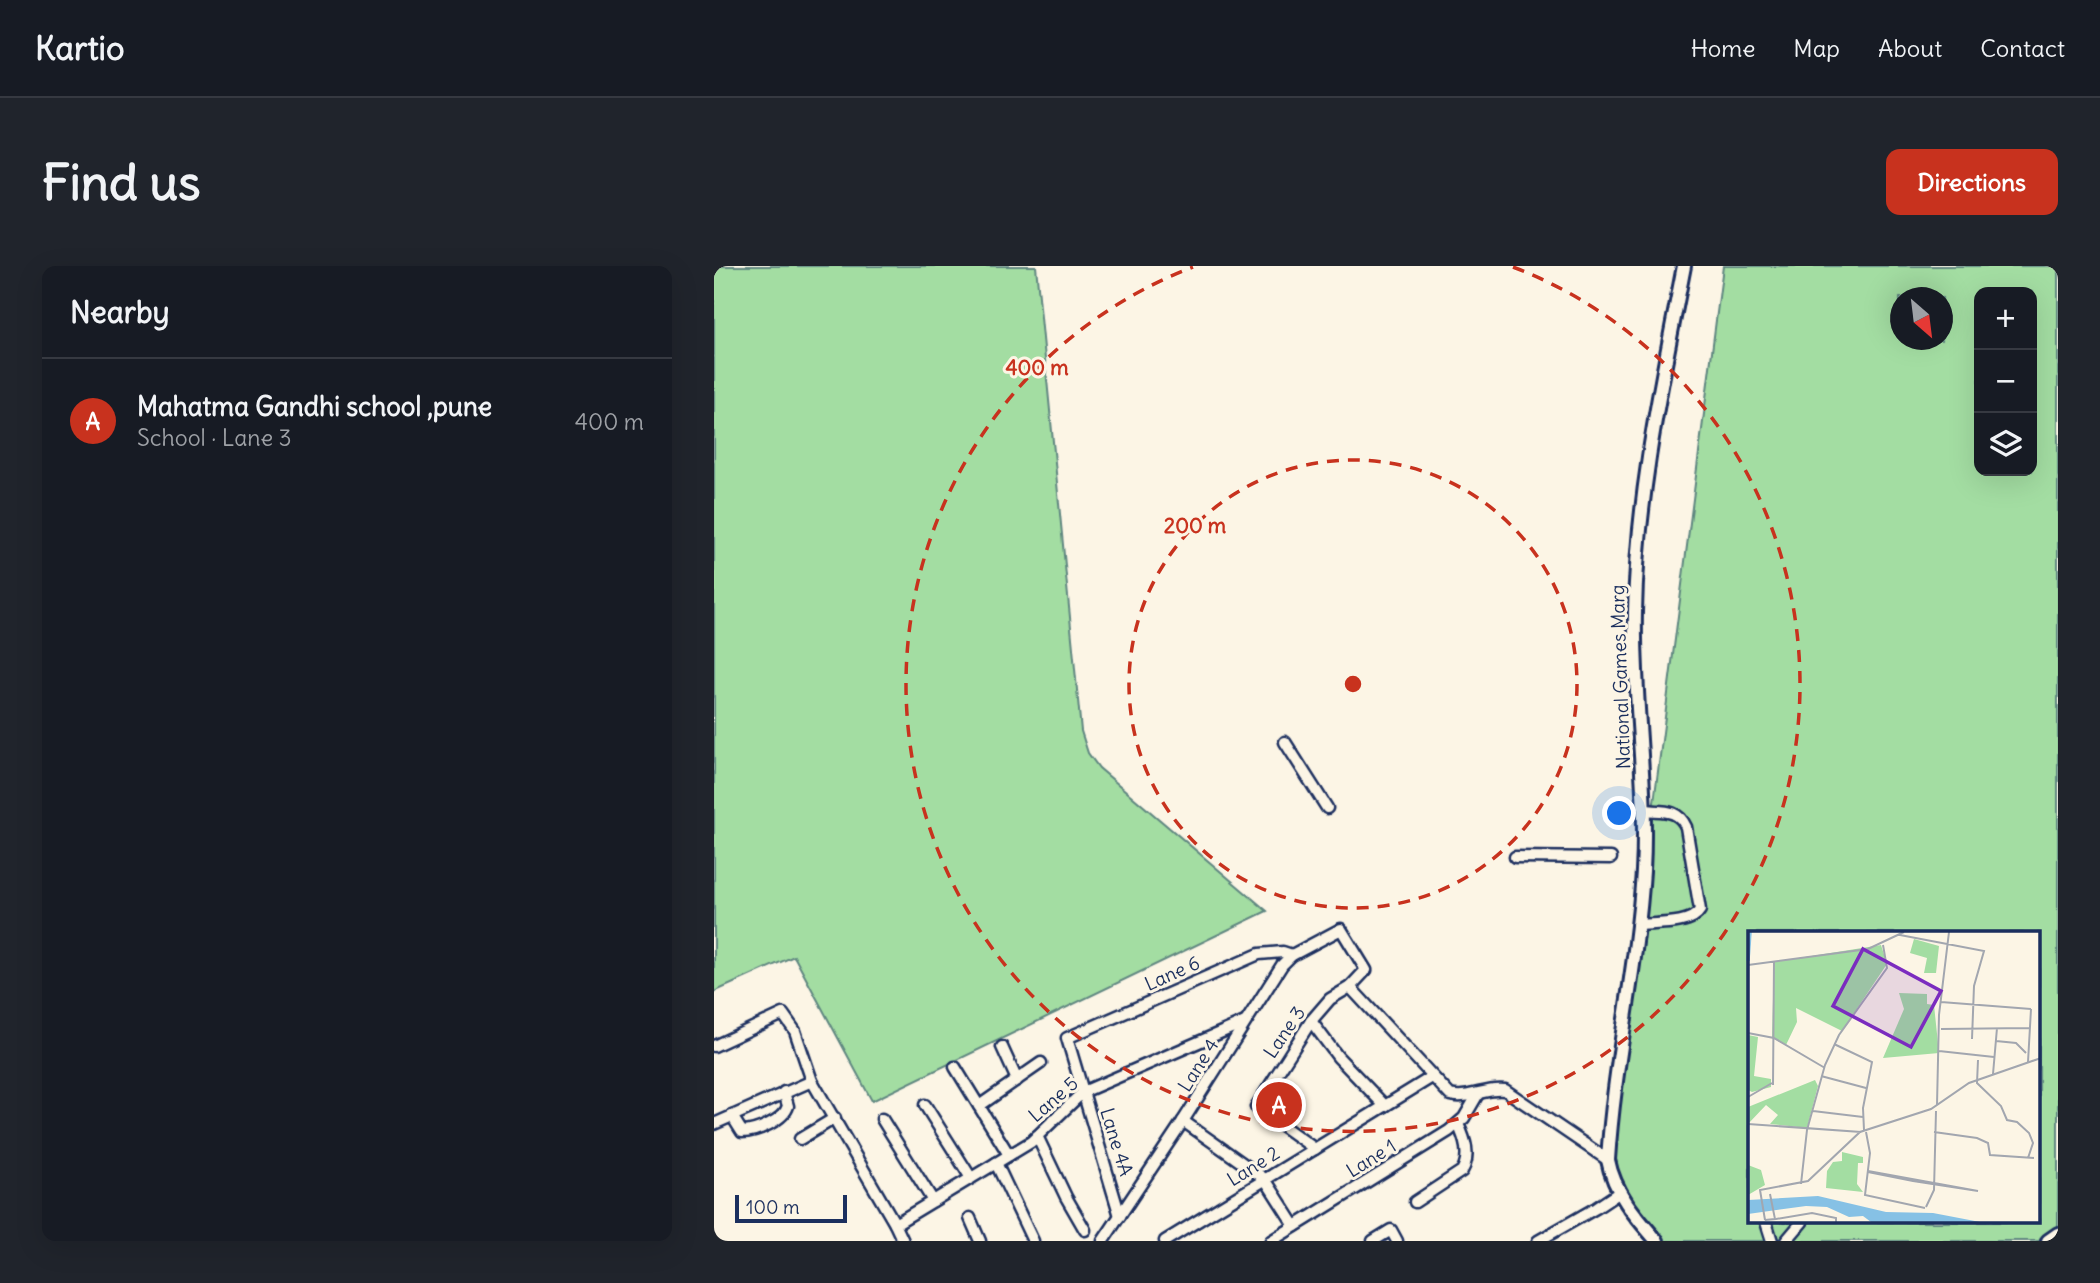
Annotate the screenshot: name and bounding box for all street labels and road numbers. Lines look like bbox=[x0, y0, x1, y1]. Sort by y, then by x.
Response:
street label: National Games Marg bbox=[1605, 584, 1635, 770]
street label: Lane 6 bbox=[1141, 950, 1203, 996]
street label: Lane 3 bbox=[1258, 1001, 1310, 1063]
street label: Lane 4 bbox=[1173, 1034, 1223, 1096]
street label: Lane 5 bbox=[1023, 1071, 1083, 1127]
street label: Lane 4A bbox=[1095, 1105, 1139, 1179]
street label: Lane 1 bbox=[1342, 1133, 1400, 1183]
street label: Lane 2 bbox=[1222, 1141, 1284, 1191]

